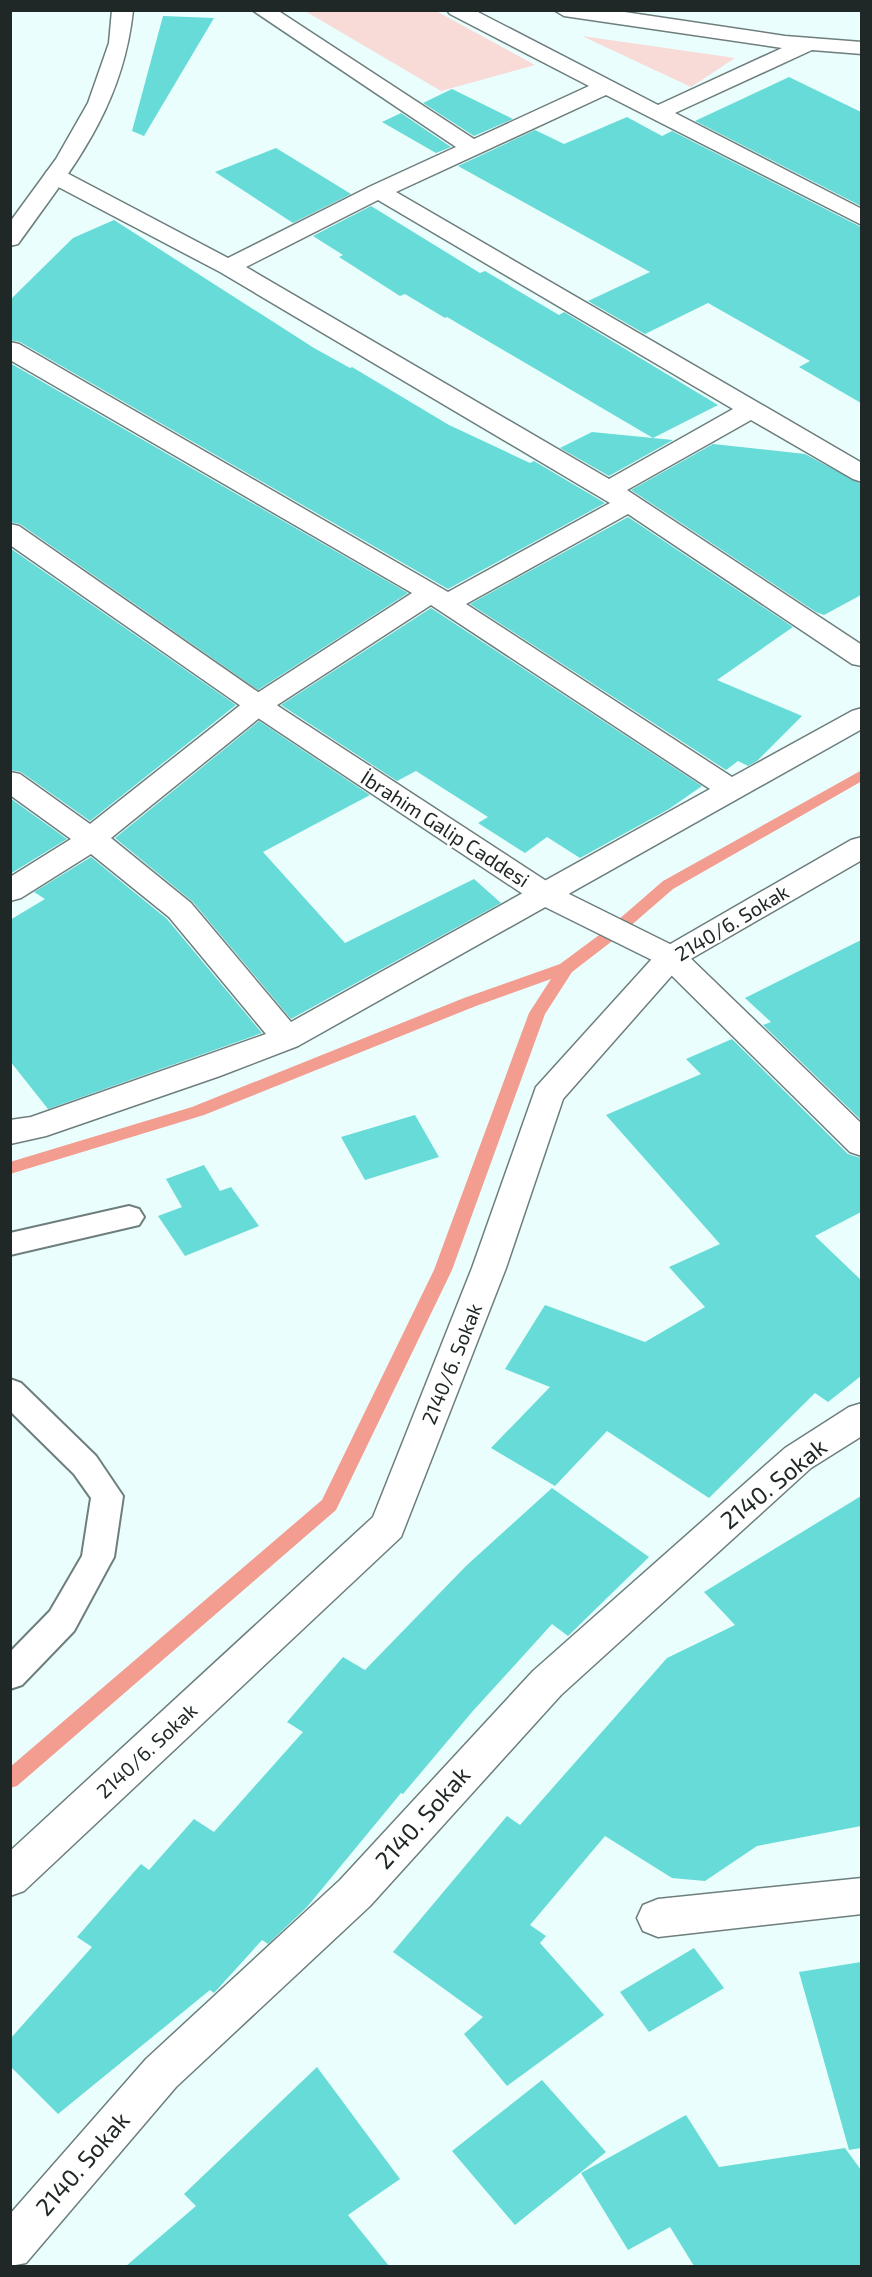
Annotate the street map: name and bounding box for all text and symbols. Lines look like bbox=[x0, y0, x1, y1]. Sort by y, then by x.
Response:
street label: İbrahim Galip Caddesi bbox=[357, 765, 534, 892]
street label: 2140/6. Sokak bbox=[670, 879, 793, 965]
street label: 2140/6. Sokak bbox=[416, 1300, 486, 1428]
street label: 2140. Sokak bbox=[714, 1431, 832, 1534]
street label: 2140/6. Sokak bbox=[91, 1698, 201, 1803]
street label: 2140. Sokak bbox=[368, 1760, 475, 1874]
street label: 2140. Sokak bbox=[29, 2105, 135, 2221]

